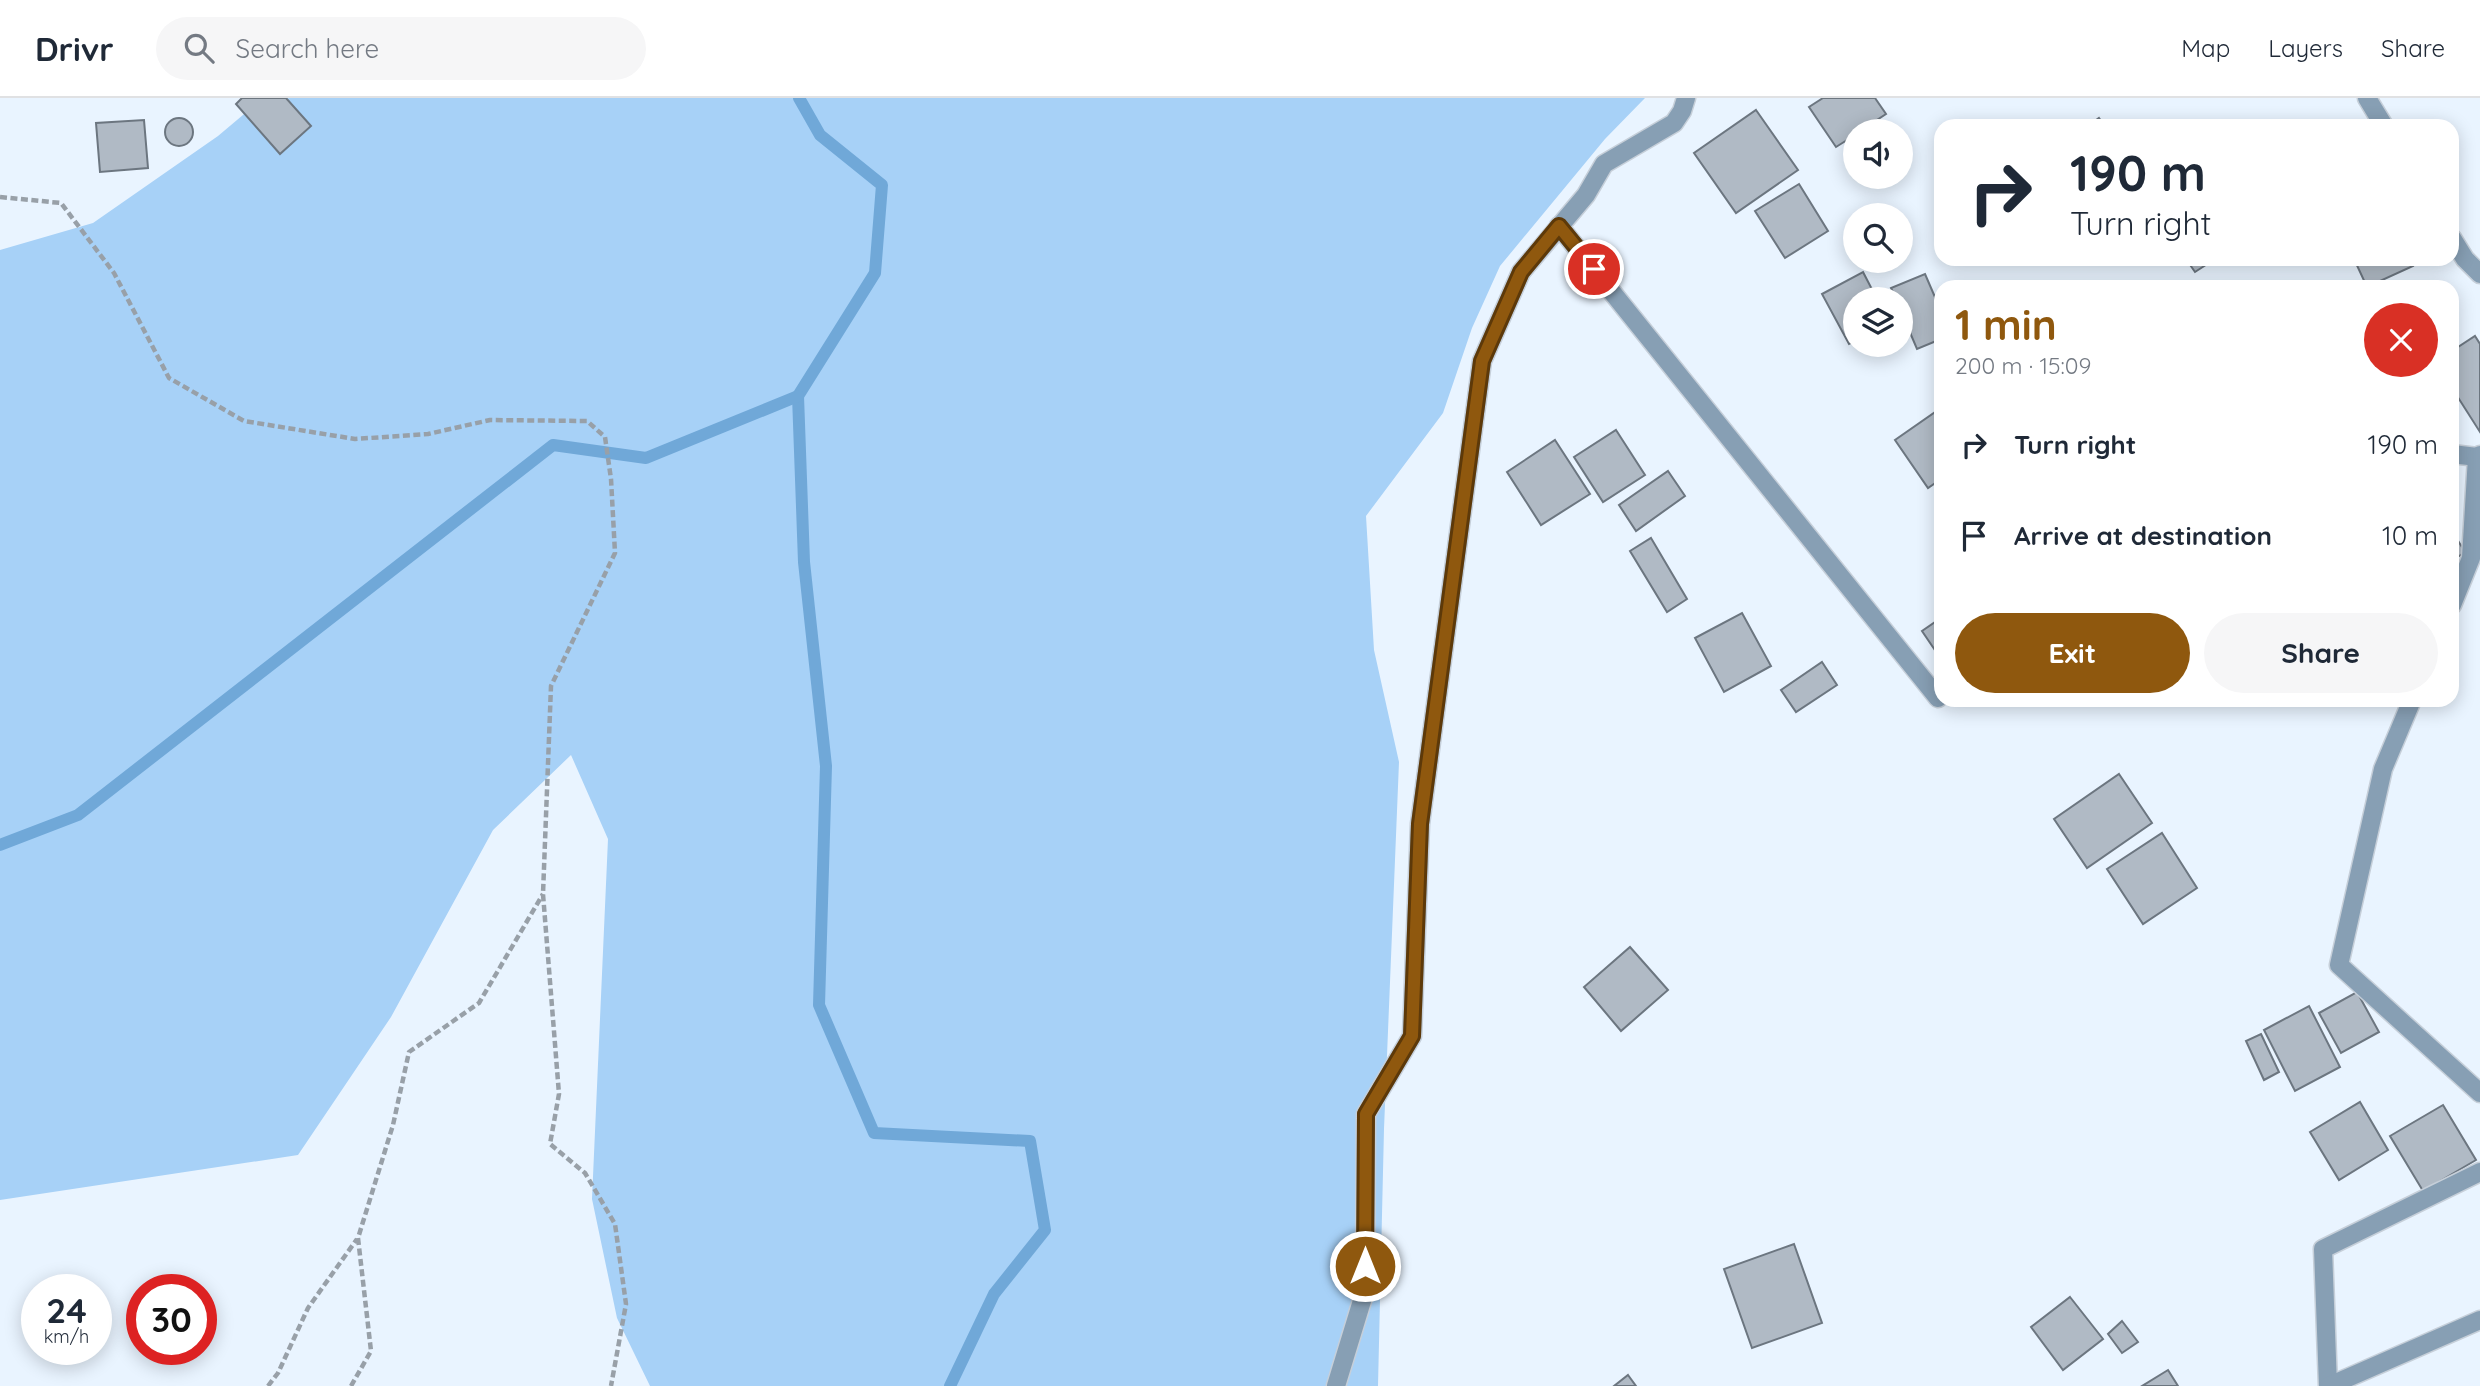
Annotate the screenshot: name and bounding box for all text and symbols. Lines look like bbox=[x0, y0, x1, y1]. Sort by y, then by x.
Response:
search box bbox=[156, 17, 646, 80]
text: Drivr bbox=[35, 28, 114, 69]
icon: search bbox=[180, 29, 218, 67]
text: Search here bbox=[236, 32, 379, 65]
text: Map bbox=[2181, 33, 2230, 63]
text: Layers bbox=[2268, 33, 2343, 63]
text: Share bbox=[2381, 33, 2445, 63]
map controls bbox=[1843, 119, 1913, 357]
button: sound bbox=[1843, 119, 1913, 189]
text: 190 m bbox=[2070, 142, 2206, 203]
icon: right bbox=[1955, 147, 2046, 238]
button: search bbox=[1843, 203, 1913, 273]
text: Turn right bbox=[2070, 203, 2211, 243]
pin bbox=[1564, 239, 1624, 299]
icon: arrive bbox=[1575, 250, 1613, 288]
button: layers bbox=[1843, 287, 1913, 357]
text: 1 min bbox=[1955, 298, 2057, 351]
button: close bbox=[2364, 303, 2438, 377]
text: 200 m · 15:09 bbox=[1955, 351, 2091, 380]
icon: right bbox=[1955, 426, 1993, 464]
text: Turn right bbox=[2014, 428, 2136, 461]
text: 190 m bbox=[2368, 428, 2438, 461]
icon: arrive bbox=[1955, 517, 1993, 555]
text: Arrive at destination bbox=[2014, 519, 2272, 552]
text: 10 m bbox=[2382, 519, 2438, 552]
button: Exit bbox=[1955, 613, 2190, 693]
button: Share bbox=[2204, 613, 2438, 693]
position arrow bbox=[1328, 1229, 1402, 1303]
speed limit sign: 30 bbox=[126, 1274, 217, 1365]
text: 24 bbox=[46, 1288, 87, 1332]
text: km/h bbox=[44, 1325, 89, 1348]

